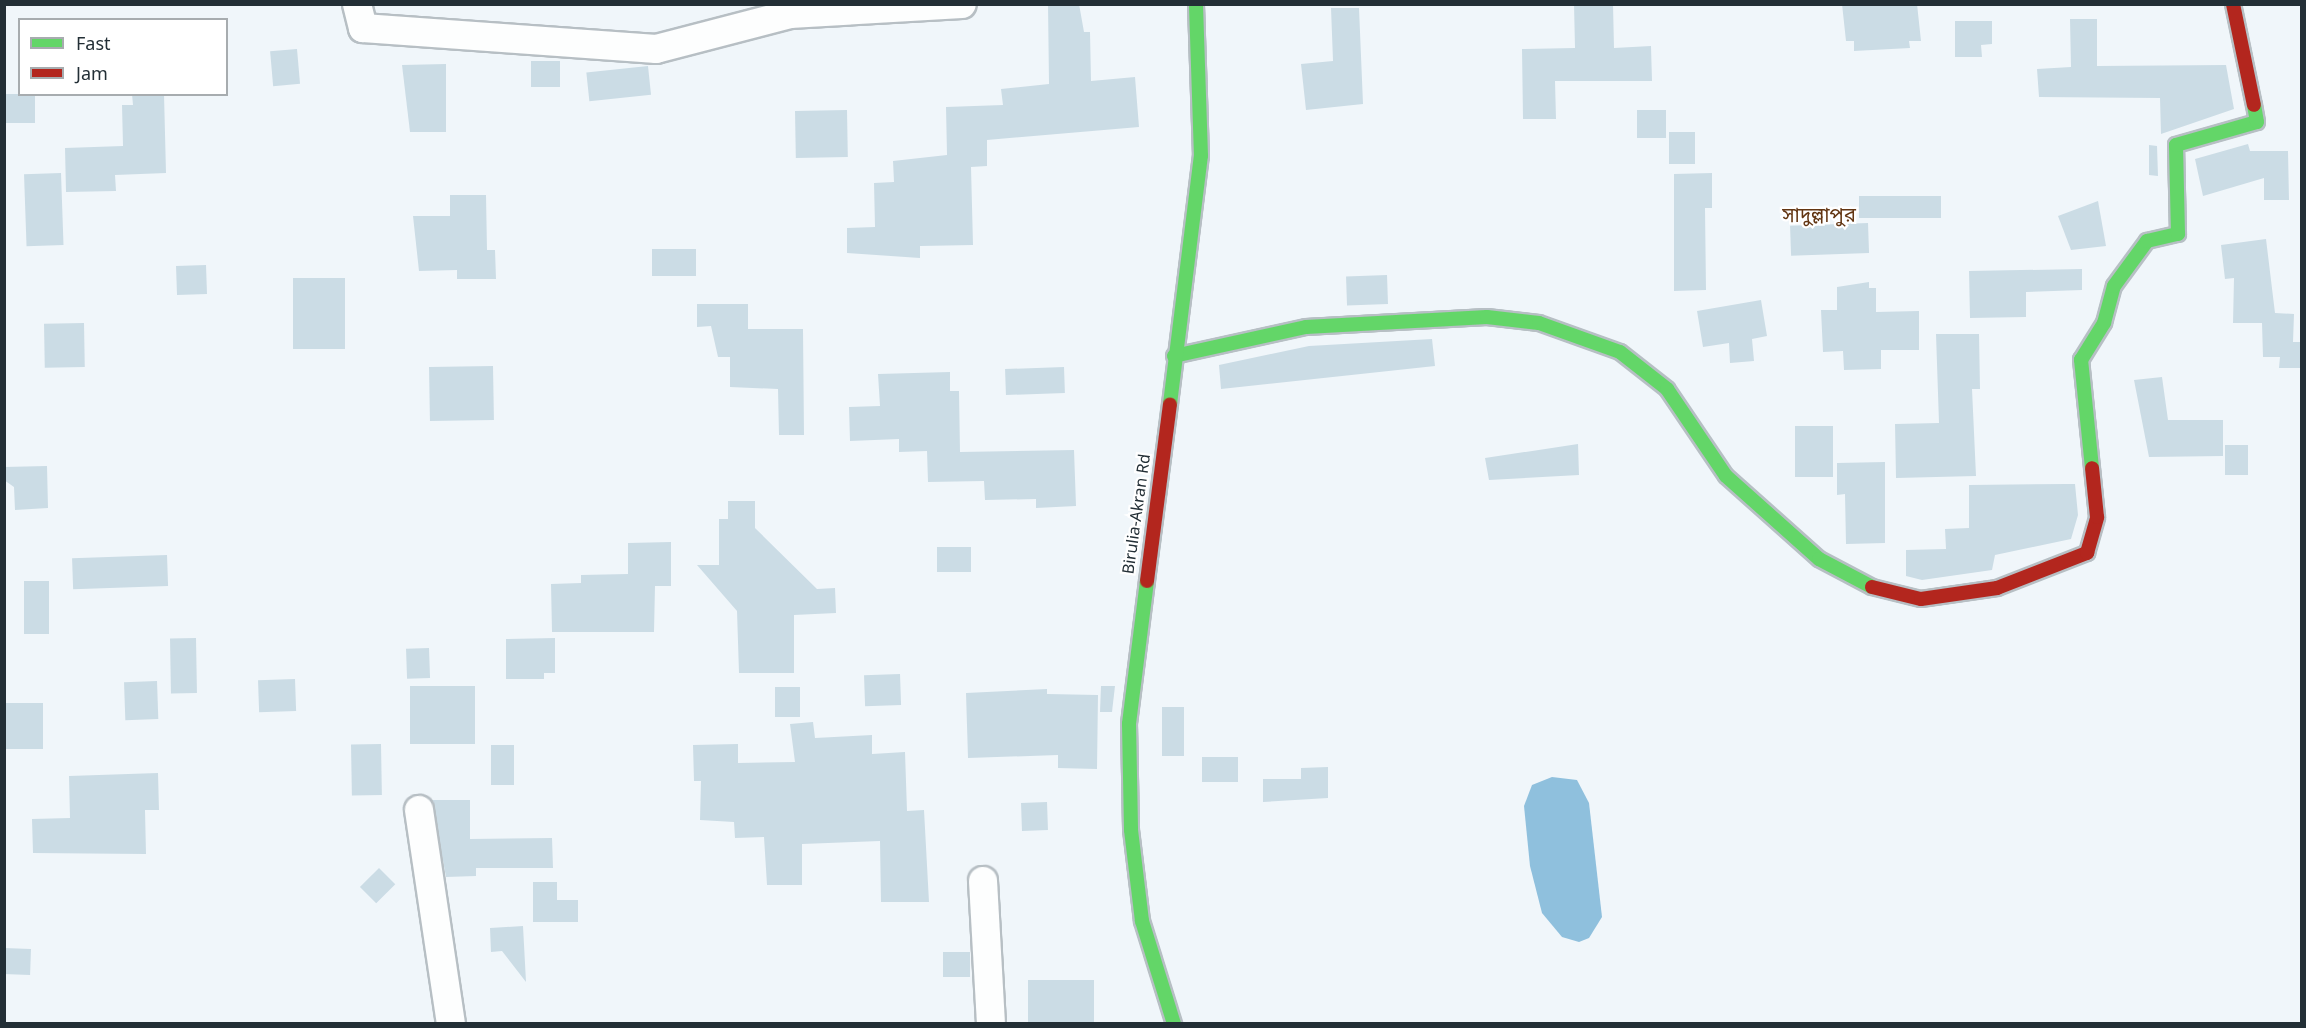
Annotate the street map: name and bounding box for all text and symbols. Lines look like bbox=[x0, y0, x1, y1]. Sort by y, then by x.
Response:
legend bbox=[18, 18, 228, 96]
text: Fast bbox=[76, 31, 111, 55]
text: Jam bbox=[76, 61, 108, 85]
district label: সাদুল্লাপুর bbox=[1782, 202, 1856, 226]
street label: Birulia-Akran Rd bbox=[1118, 453, 1154, 575]

